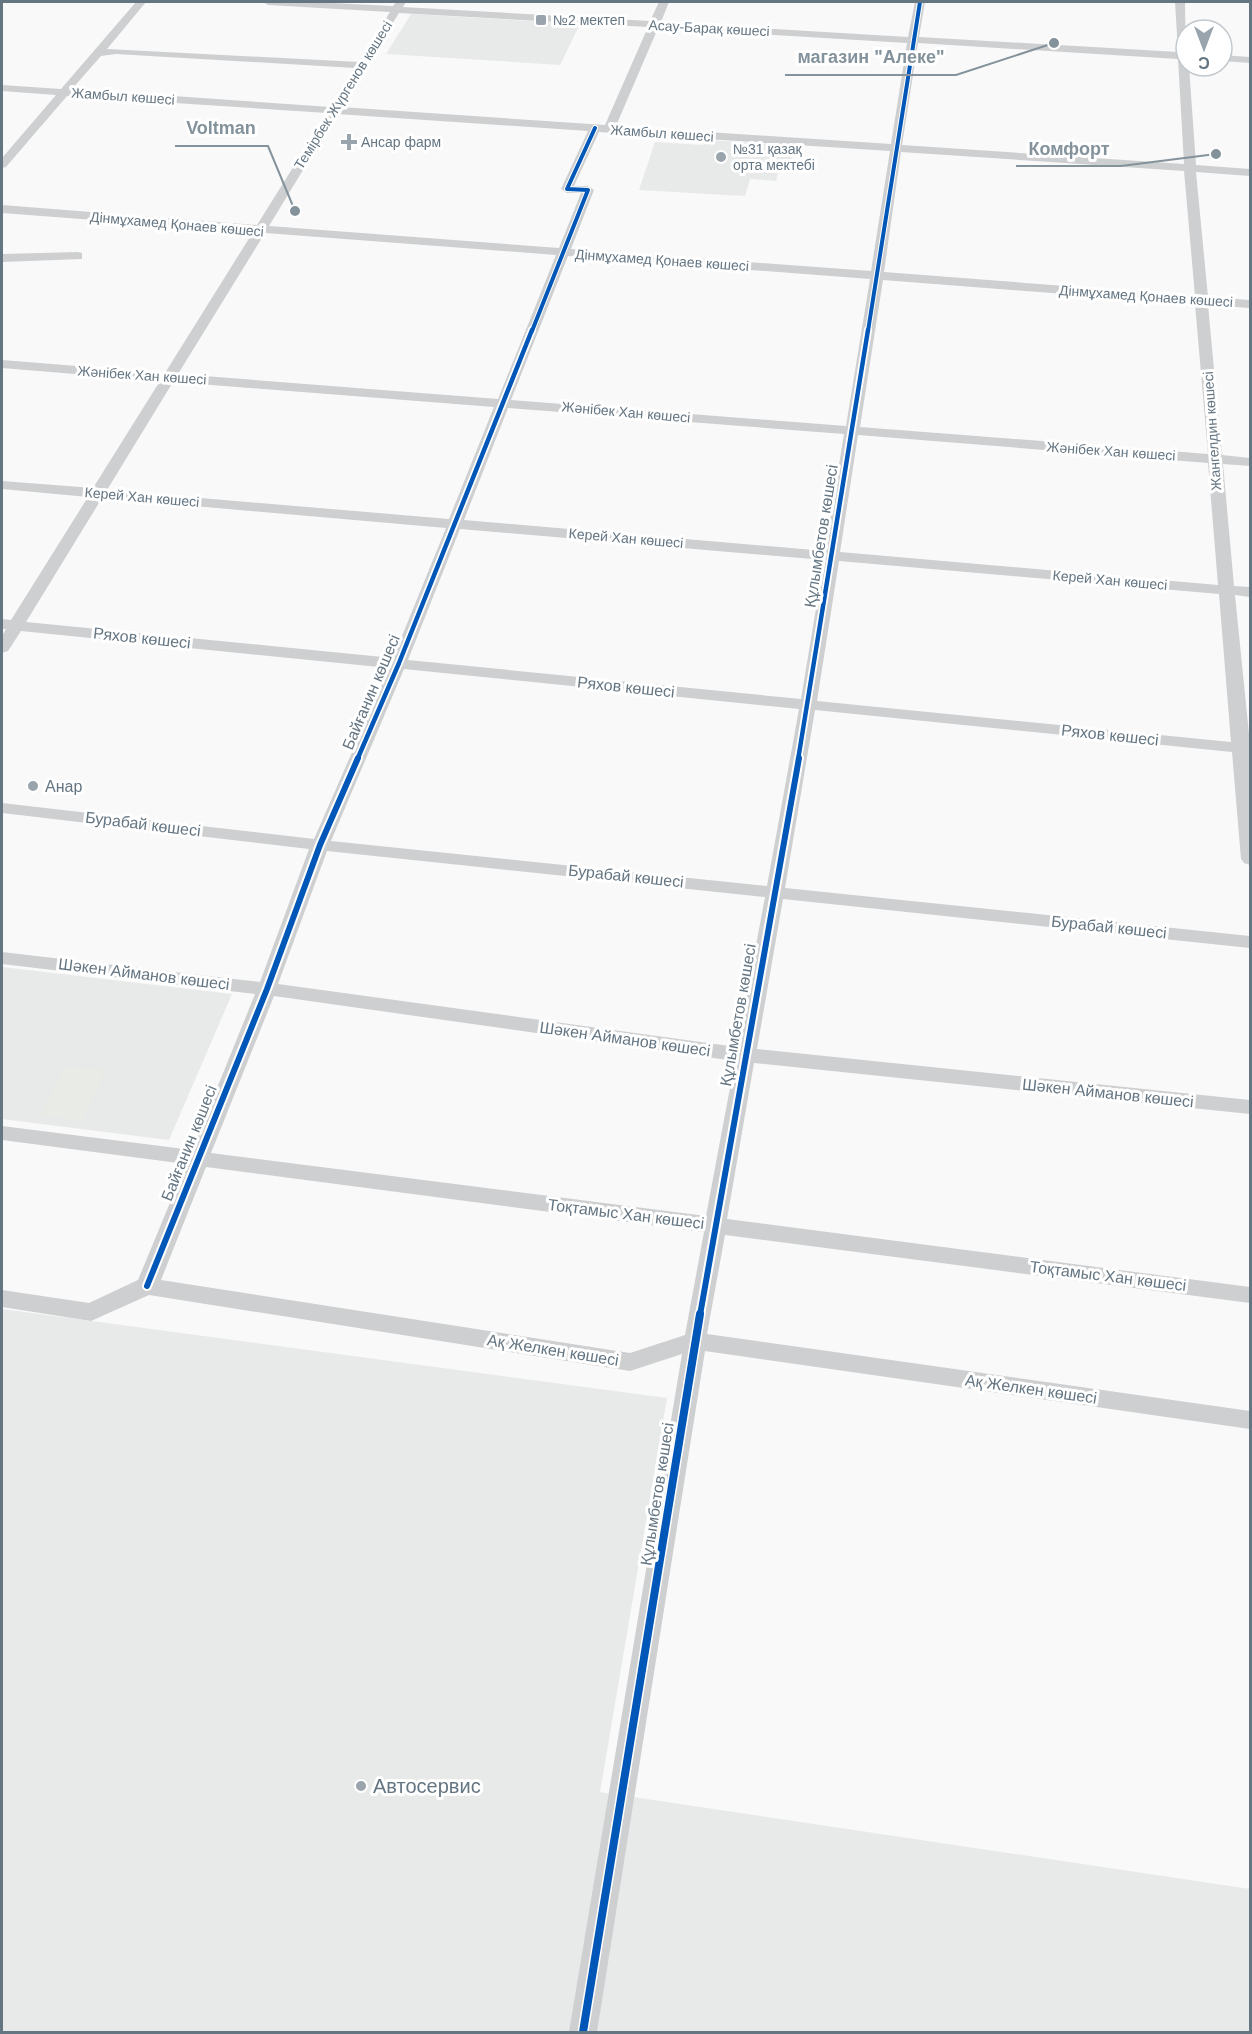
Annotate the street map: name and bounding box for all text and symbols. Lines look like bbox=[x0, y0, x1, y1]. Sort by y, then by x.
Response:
place label: №2 мектеп bbox=[553, 12, 625, 28]
marker: №2 мектеп bbox=[534, 13, 548, 27]
street label: Асау-Барақ көшесі bbox=[648, 17, 770, 39]
street label: Темірбек Жүргенов көшесі bbox=[291, 18, 395, 172]
north arrow bbox=[1174, 18, 1234, 78]
callout: магазин "Алеке" bbox=[785, 39, 956, 75]
text: магазин "Алеке" bbox=[798, 47, 945, 67]
text: С bbox=[1198, 54, 1210, 71]
street label: Жамбыл көшесі bbox=[71, 84, 175, 108]
callout: Voltman bbox=[175, 110, 268, 146]
text: Voltman bbox=[186, 118, 256, 138]
street label: Жамбыл көшесі bbox=[610, 121, 714, 145]
callout: Комфорт bbox=[1016, 130, 1121, 166]
place label: Ансар фарм bbox=[361, 134, 441, 150]
marker: Ансар фарм bbox=[342, 135, 356, 149]
text: Комфорт bbox=[1029, 139, 1110, 159]
place label: №31 қазақ орта мектебі bbox=[733, 141, 815, 173]
marker: №31 қазақ орта мектебі bbox=[714, 150, 728, 164]
street label: Дінмұхамед Қонаев көшесі bbox=[89, 208, 265, 240]
street label: Дінмұхамед Қонаев көшесі bbox=[574, 246, 750, 274]
street label: Дінмұхамед Қонаев көшесі bbox=[1058, 282, 1234, 310]
street label: Жәнібек Хан көшесі bbox=[77, 363, 207, 387]
street label: Жангелдин көшесі bbox=[1200, 371, 1224, 491]
street label: Жәнібек Хан көшесі bbox=[561, 398, 691, 426]
street label: Жәнібек Хан көшесі bbox=[1046, 439, 1176, 463]
street label: Құлымбетов көшесі bbox=[801, 463, 841, 609]
street label: Керей Хан көшесі bbox=[84, 484, 200, 510]
street label: Керей Хан көшесі bbox=[568, 525, 684, 551]
street label: Керей Хан көшесі bbox=[1052, 567, 1168, 593]
street label: Ряхов көшесі bbox=[93, 624, 191, 652]
street label: Байғанин көшесі bbox=[339, 632, 403, 752]
street label: Ряхов көшесі bbox=[577, 673, 675, 701]
street label: Ряхов көшесі bbox=[1061, 721, 1159, 749]
place label: Анар bbox=[45, 778, 82, 795]
marker: Анар bbox=[26, 779, 40, 793]
street label: Бурабай көшесі bbox=[84, 808, 202, 840]
street label: Бурабай көшесі bbox=[567, 861, 685, 891]
street label: Бурабай көшесі bbox=[1050, 912, 1168, 942]
street label: Құлымбетов көшесі bbox=[717, 942, 759, 1088]
street label: Шәкен Айманов көшесі bbox=[57, 955, 231, 993]
street label: Шәкен Айманов көшесі bbox=[539, 1019, 711, 1059]
street label: Шәкен Айманов көшесі bbox=[1021, 1076, 1195, 1110]
street label: Байғанин көшесі bbox=[158, 1083, 220, 1203]
street label: Тоқтамыс Хан көшесі bbox=[547, 1196, 705, 1232]
street label: Тоқтамыс Хан көшесі bbox=[1029, 1258, 1187, 1294]
street label: Ақ Желкен көшесі bbox=[486, 1331, 620, 1369]
street label: Ақ Желкен көшесі bbox=[964, 1371, 1098, 1407]
street label: Құлымбетов көшесі bbox=[637, 1421, 677, 1567]
place label: Автосервис bbox=[373, 1775, 481, 1797]
marker: Автосервис bbox=[354, 1779, 368, 1793]

